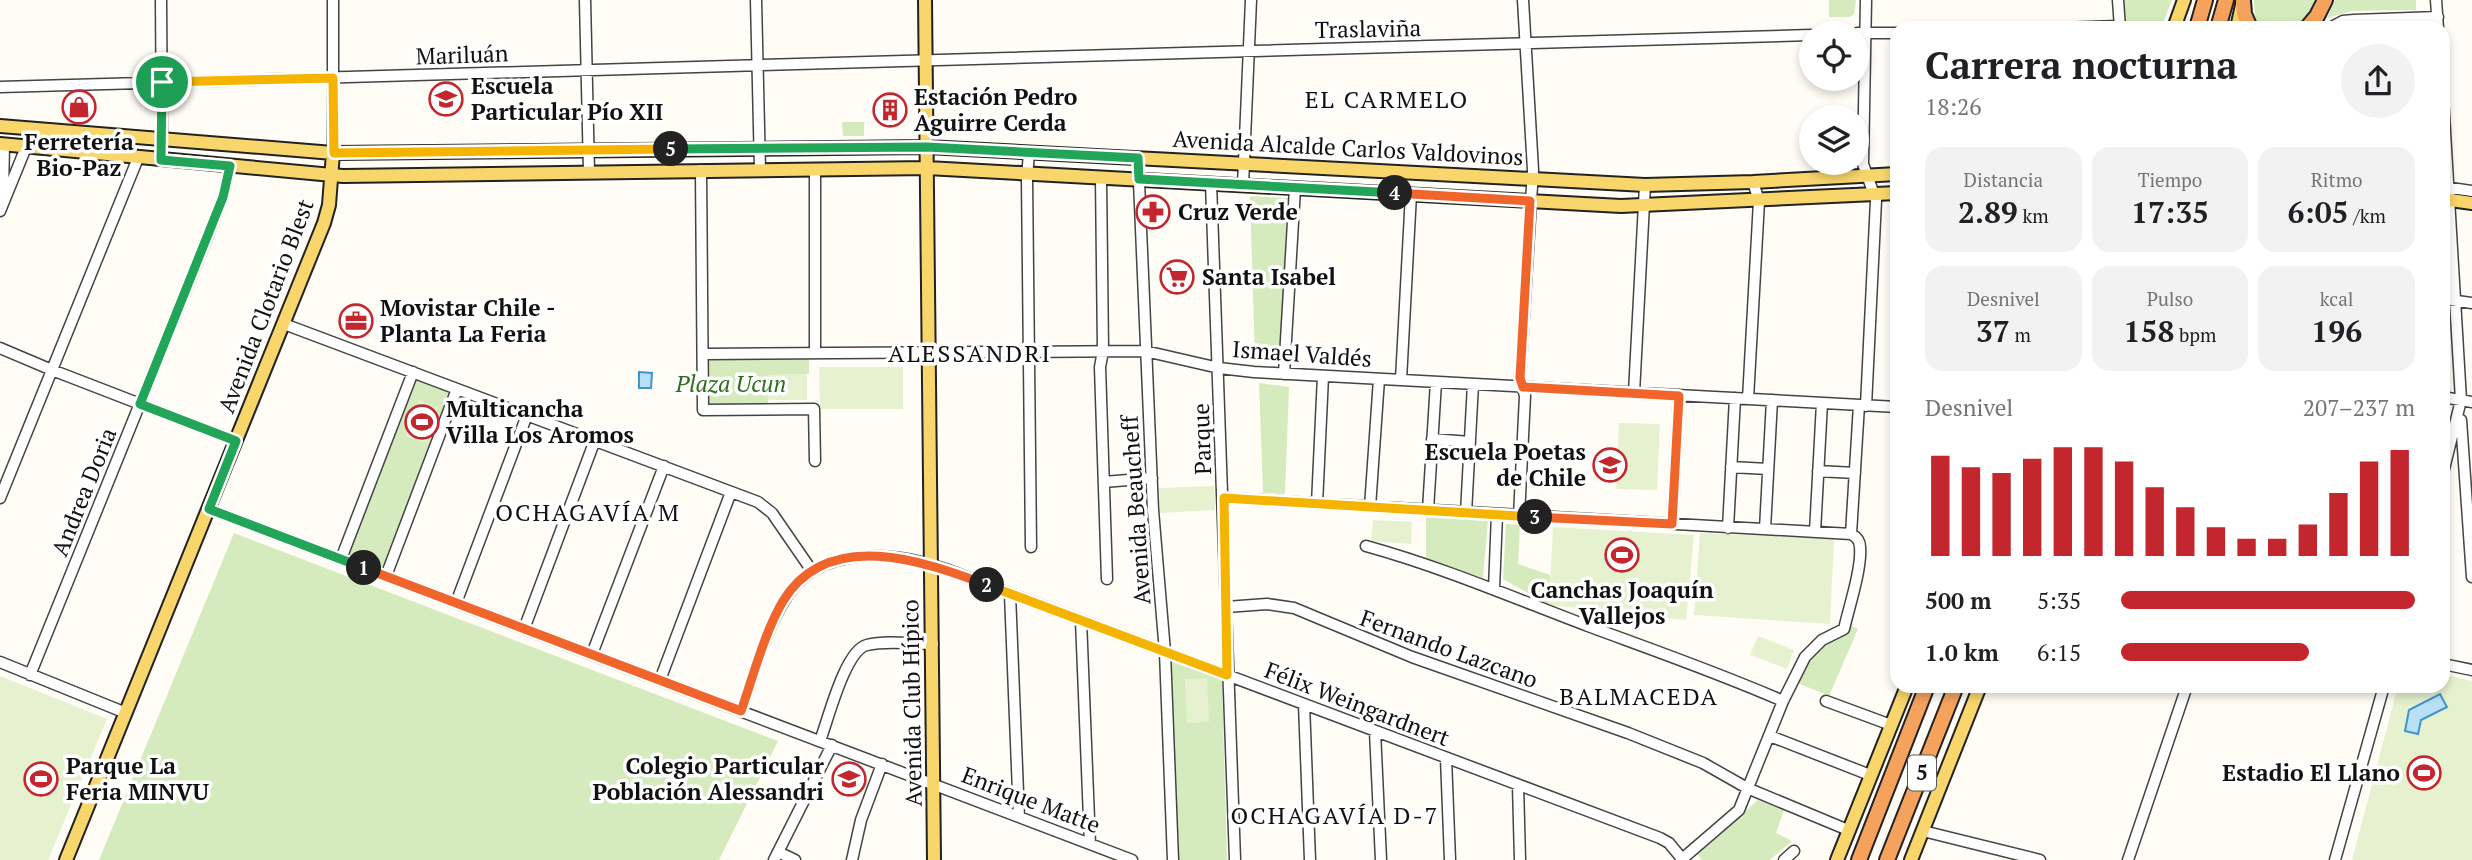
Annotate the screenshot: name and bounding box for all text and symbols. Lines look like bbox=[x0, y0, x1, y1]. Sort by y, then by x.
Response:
street label: Traslaviña bbox=[1315, 12, 1422, 45]
map controls bbox=[1799, 21, 1869, 175]
button: locate bbox=[1799, 21, 1869, 91]
street label: Mariluán bbox=[415, 37, 509, 72]
text: Carrera nocturna bbox=[1925, 40, 2238, 90]
button: share bbox=[2341, 44, 2415, 118]
pin bbox=[132, 52, 192, 112]
icon: arrive bbox=[143, 63, 181, 101]
place label: Escuela Particular Pío XII bbox=[471, 70, 663, 127]
school or university icon: Escuela Particular Pío XII bbox=[427, 80, 465, 118]
place label: Estación Pedro Aguirre Cerda bbox=[914, 81, 1077, 138]
district label: EL CARMELO bbox=[1305, 83, 1469, 115]
shop icon: Ferretería Bio-Paz bbox=[60, 88, 98, 126]
building icon: Estación Pedro Aguirre Cerda bbox=[871, 91, 909, 129]
text: 18:26 bbox=[1925, 91, 1982, 122]
button: layers bbox=[1799, 105, 1869, 175]
street label: Avenida Alcalde Carlos Valdovinos bbox=[1172, 123, 1524, 172]
place label: Ferretería Bio-Paz bbox=[24, 126, 134, 183]
pin: 5 bbox=[654, 132, 688, 166]
text: 5 bbox=[665, 136, 676, 161]
text: Distancia bbox=[1964, 167, 2043, 192]
text: Tiempo bbox=[2138, 167, 2202, 192]
text: Ritmo bbox=[2311, 167, 2363, 192]
pin: 4 bbox=[1378, 176, 1412, 210]
text: 4 bbox=[1389, 180, 1400, 205]
text: 2.89 bbox=[1958, 192, 2018, 232]
text: 17:35 bbox=[2131, 192, 2209, 232]
text: 6:05 bbox=[2287, 192, 2349, 232]
pharmacy icon: Cruz Verde bbox=[1134, 193, 1172, 231]
street label: Avenida Clotario Blest bbox=[210, 194, 321, 417]
place label: Cruz Verde bbox=[1178, 196, 1298, 227]
text: km bbox=[2018, 203, 2049, 228]
text: /km bbox=[2349, 203, 2386, 228]
supermarket icon: Santa Isabel bbox=[1158, 258, 1196, 296]
place label: Santa Isabel bbox=[1202, 261, 1336, 292]
text: Desnivel bbox=[1967, 286, 2040, 311]
text: Pulso bbox=[2147, 286, 2193, 311]
text: kcal bbox=[2320, 286, 2354, 311]
place label: Movistar Chile - Planta La Feria bbox=[380, 292, 556, 349]
office icon: Movistar Chile - Planta La Feria bbox=[337, 302, 375, 340]
text: 37 bbox=[1976, 311, 2010, 351]
text: 158 bbox=[2124, 311, 2174, 351]
text: 196 bbox=[2311, 311, 2362, 351]
text: m bbox=[2010, 322, 2031, 347]
text: bpm bbox=[2174, 322, 2216, 347]
street label: Ismael Valdés bbox=[1231, 333, 1373, 374]
district label: ALESSANDRI bbox=[888, 337, 1052, 369]
park label: Plaza Ucun bbox=[675, 368, 786, 399]
text: Desnivel bbox=[1925, 392, 2013, 423]
text: 207–237 m bbox=[2303, 392, 2415, 423]
place label: Multicancha Villa Los Aromos bbox=[446, 393, 634, 450]
sports icon: Multicancha Villa Los Aromos bbox=[403, 403, 441, 441]
street label: Parque bbox=[1185, 403, 1218, 475]
street label: Avenida Beaucheff bbox=[1113, 412, 1158, 606]
street label: Andrea Doria bbox=[44, 423, 124, 561]
place label: Escuela Poetas de Chile bbox=[1425, 436, 1586, 493]
school or university icon: Escuela Poetas de Chile bbox=[1591, 446, 1629, 484]
district label: OCHAGAVÍA M bbox=[495, 496, 681, 528]
pin: 3 bbox=[1518, 500, 1552, 534]
text: 3 bbox=[1529, 504, 1540, 529]
sports icon: Canchas Joaquín Vallejos bbox=[1603, 536, 1641, 574]
pin: 1 bbox=[346, 550, 382, 586]
text: 1 bbox=[358, 555, 369, 580]
pin: 2 bbox=[970, 568, 1004, 602]
text: 2 bbox=[981, 572, 992, 597]
place label: Canchas Joaquín Vallejos bbox=[1530, 574, 1714, 631]
text: 500 m bbox=[1925, 585, 1991, 616]
text: 5:35 bbox=[2037, 585, 2081, 616]
street label: Avenida Club Hípico bbox=[894, 599, 929, 807]
street label: Fernando Lazcano bbox=[1356, 602, 1542, 695]
text: 1.0 km bbox=[1925, 637, 1999, 668]
text: 6:15 bbox=[2037, 637, 2081, 668]
street label: Félix Weingardnert bbox=[1260, 654, 1454, 753]
district label: BALMACEDA bbox=[1559, 680, 1719, 712]
place label: Parque La Feria MINVU bbox=[66, 750, 209, 807]
place label: Colegio Particular Población Alessandri bbox=[593, 750, 824, 807]
sports icon: Estadio El Llano bbox=[2405, 754, 2443, 792]
road number: 5 bbox=[1908, 756, 1936, 790]
place label: Estadio El Llano bbox=[2222, 757, 2400, 788]
street label: Enrique Matte bbox=[958, 759, 1105, 840]
sports icon: Parque La Feria MINVU bbox=[22, 760, 60, 798]
school or university icon: Colegio Particular Población Alessandri bbox=[830, 760, 868, 798]
district label: OCHAGAVÍA D-7 bbox=[1231, 799, 1439, 831]

